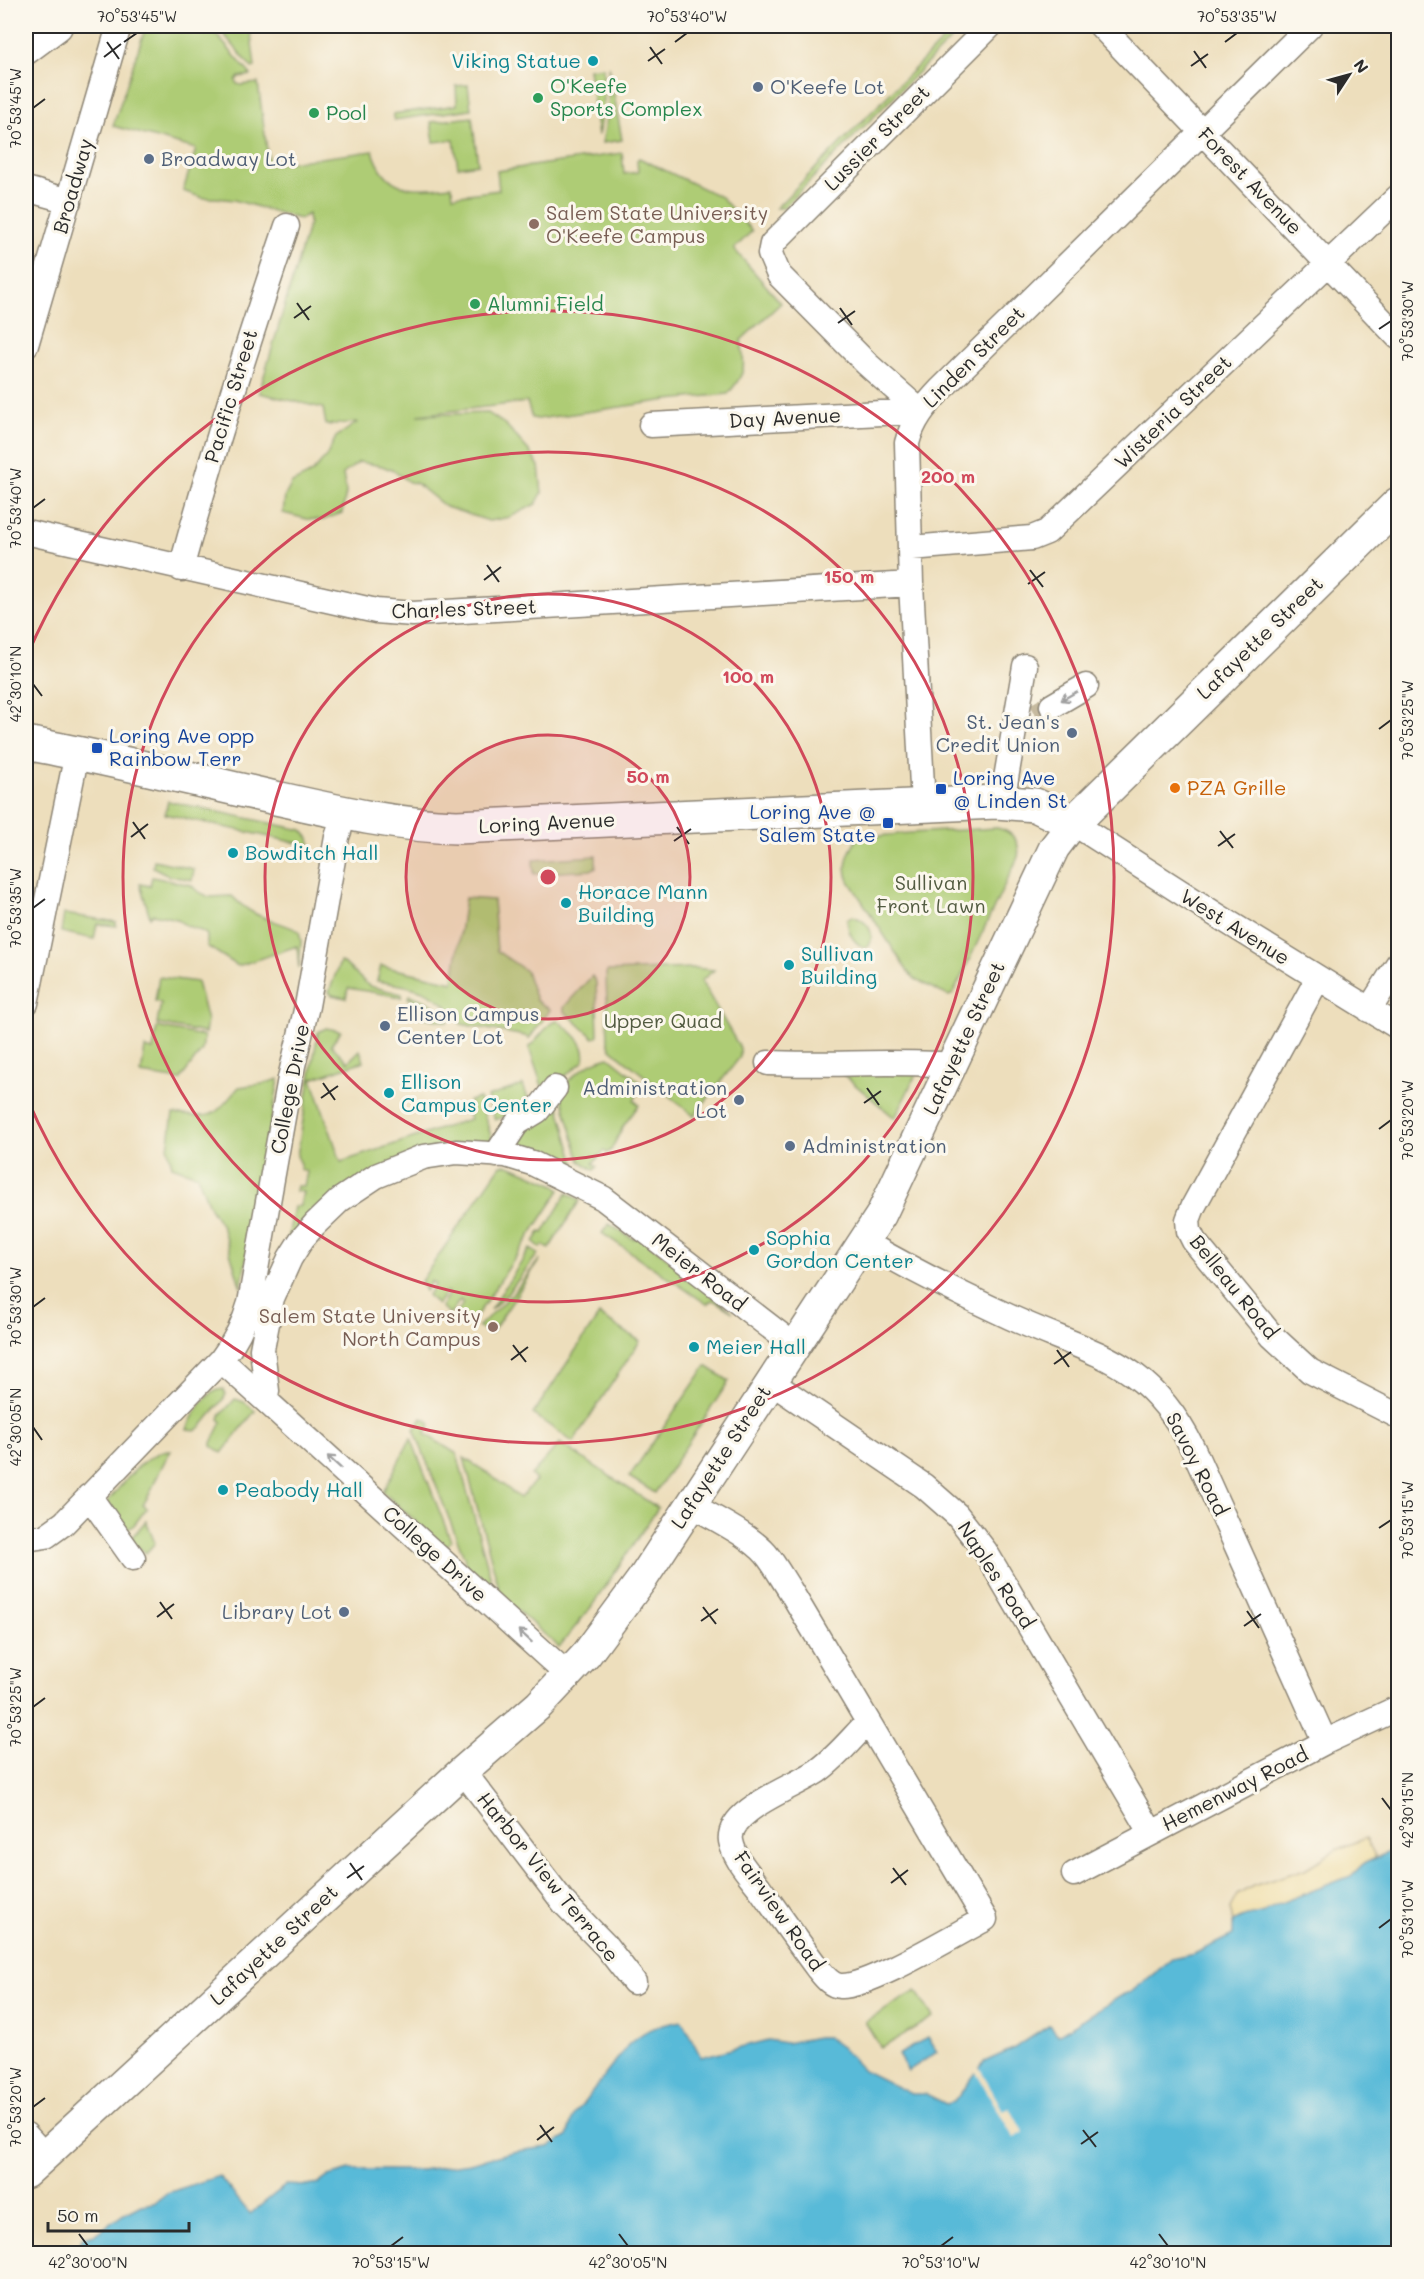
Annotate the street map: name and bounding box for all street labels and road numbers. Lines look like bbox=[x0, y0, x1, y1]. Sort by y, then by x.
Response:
street label: Lussier Street bbox=[818, 79, 935, 196]
street label: Forest Avenue bbox=[1193, 121, 1309, 240]
street label: Broadway bbox=[46, 135, 98, 236]
street label: Linden Street bbox=[917, 300, 1030, 413]
street label: Pacific Street bbox=[197, 326, 263, 466]
street label: Wisteria Street bbox=[1108, 349, 1236, 474]
street label: Day Avenue bbox=[728, 401, 842, 433]
street label: Lafayette Street bbox=[1191, 570, 1328, 704]
street label: Charles Street bbox=[391, 592, 537, 624]
street label: Loring Avenue bbox=[478, 805, 616, 839]
street label: West Avenue bbox=[1176, 882, 1295, 970]
street label: Lafayette Street bbox=[916, 957, 1010, 1118]
street label: College Drive bbox=[264, 1022, 314, 1156]
street label: Meier Road bbox=[647, 1226, 752, 1316]
street label: Belleau Road bbox=[1185, 1229, 1285, 1344]
street label: Lafayette Street bbox=[664, 1380, 776, 1533]
street label: Savoy Road bbox=[1161, 1407, 1235, 1520]
street label: College Drive bbox=[378, 1499, 493, 1607]
street label: Naples Road bbox=[952, 1516, 1041, 1633]
street label: Hemenway Road bbox=[1157, 1740, 1312, 1836]
street label: Harbor View Terrace bbox=[472, 1786, 625, 1967]
street label: Fairview Road bbox=[729, 1845, 831, 1975]
street label: Lafayette Street bbox=[204, 1878, 343, 2010]

